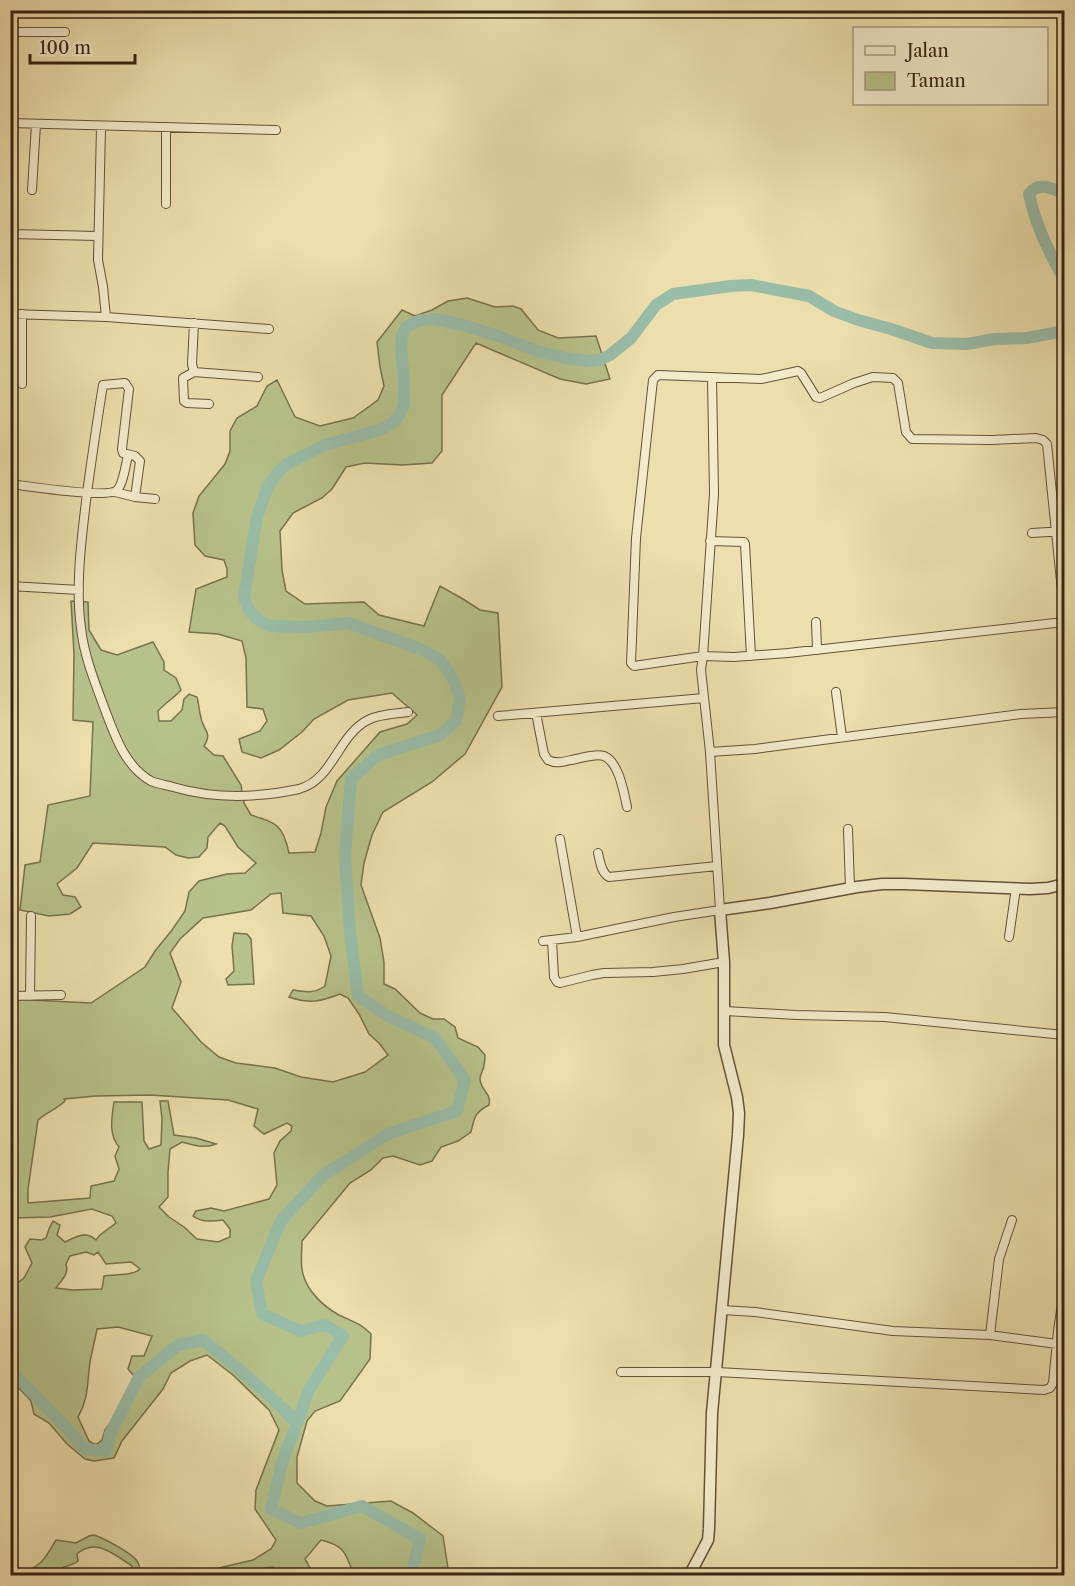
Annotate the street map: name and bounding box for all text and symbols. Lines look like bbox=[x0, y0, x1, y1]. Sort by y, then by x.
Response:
scale bar bbox=[30, 27, 135, 65]
legend bbox=[853, 27, 1048, 105]
text: 100 m bbox=[39, 37, 91, 59]
text: Jalan bbox=[904, 40, 949, 62]
text: Taman bbox=[907, 70, 966, 92]

